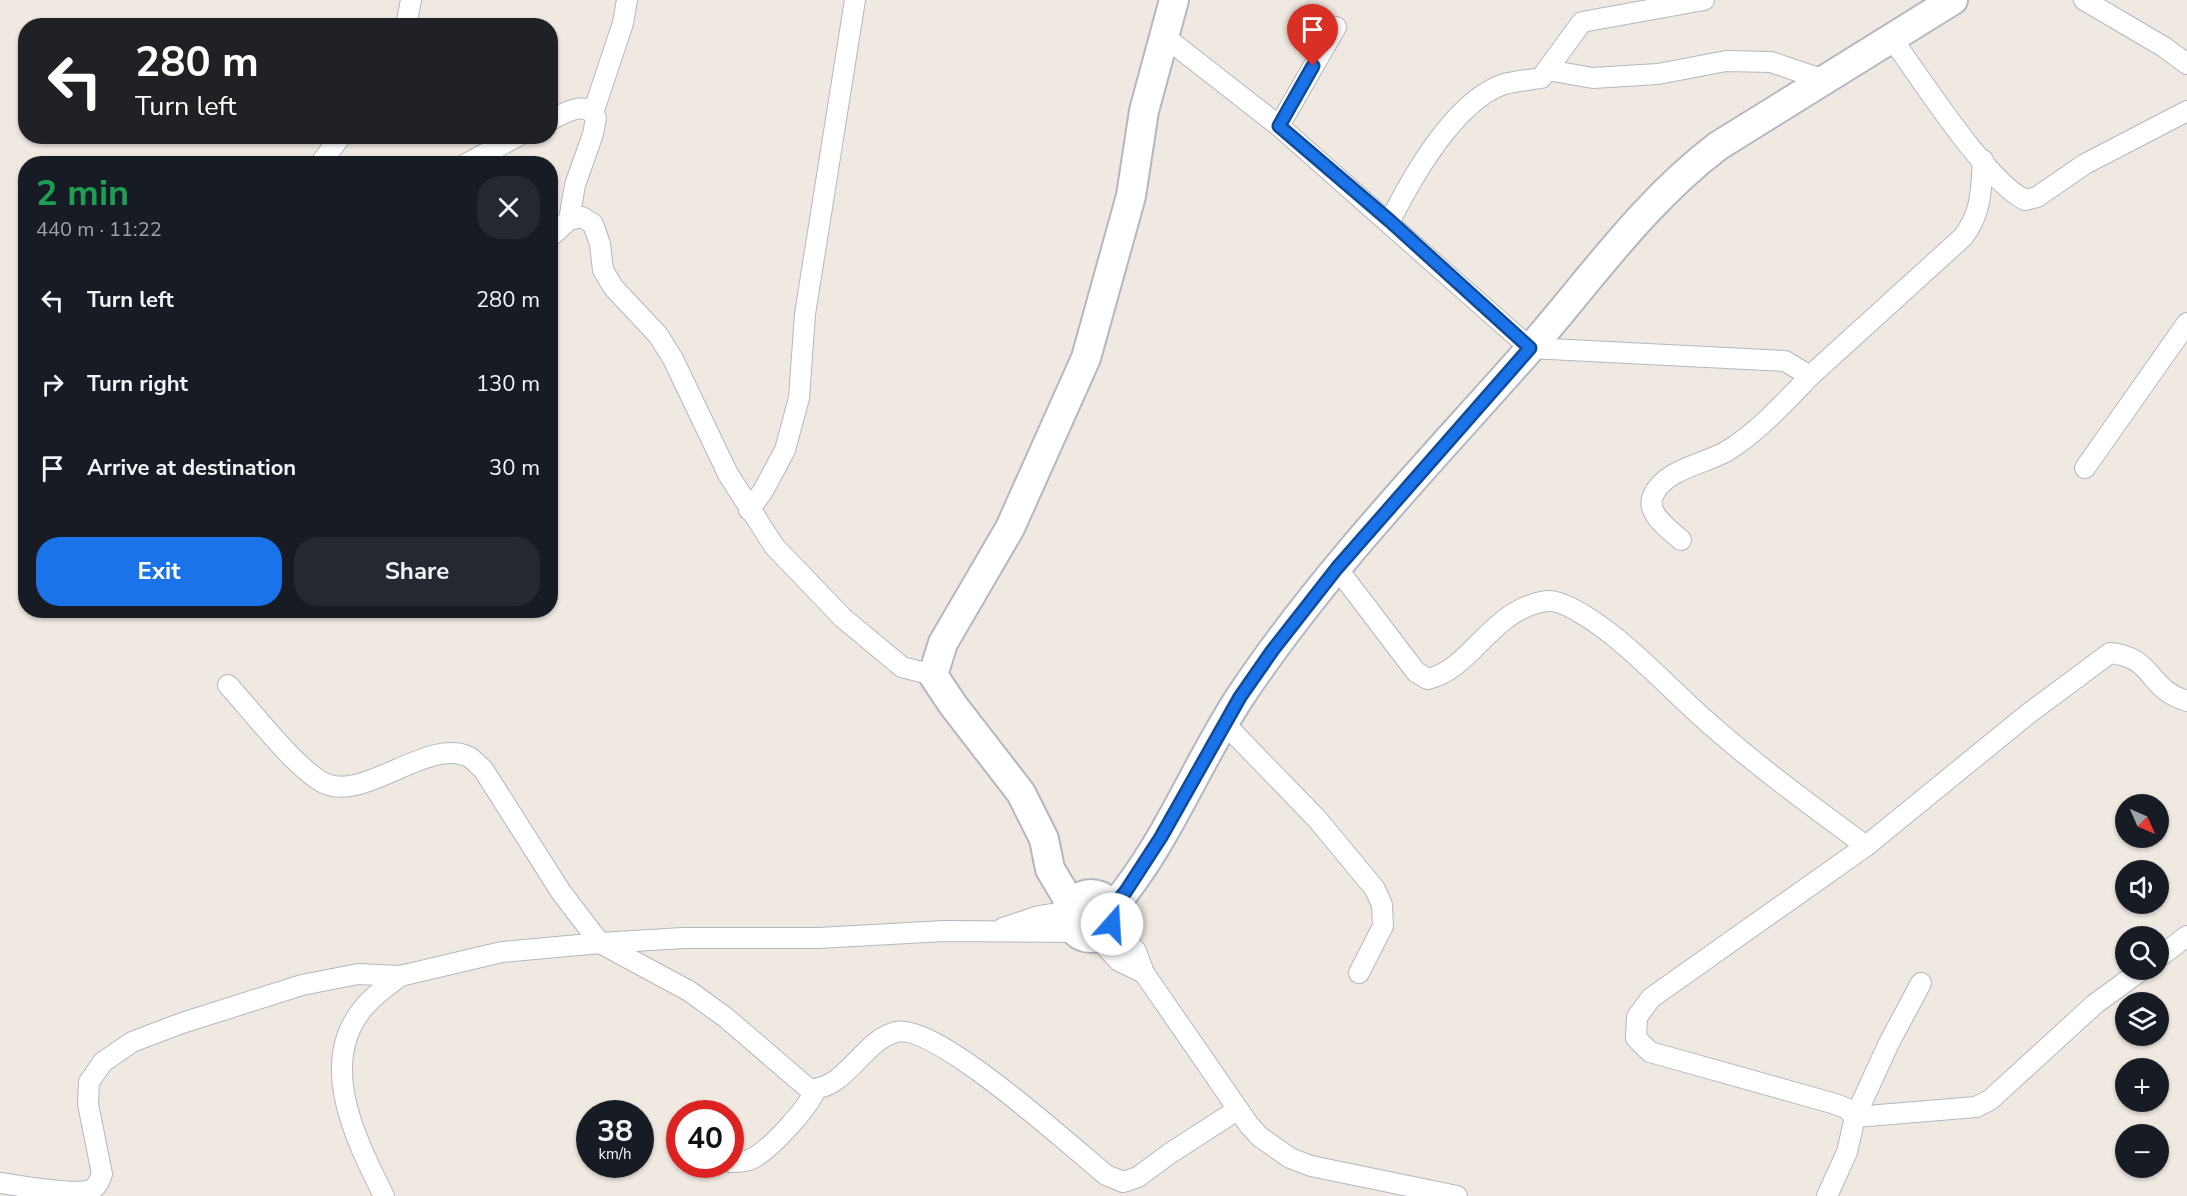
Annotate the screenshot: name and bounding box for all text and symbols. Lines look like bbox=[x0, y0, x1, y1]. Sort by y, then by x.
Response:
pin bbox=[1287, 4, 1338, 66]
icon: arrive bbox=[1296, 13, 1329, 46]
text: 280 m bbox=[135, 34, 259, 91]
icon: left bbox=[36, 42, 114, 120]
text: Turn left bbox=[135, 88, 236, 125]
text: 2 min bbox=[36, 169, 129, 218]
button: close bbox=[477, 176, 540, 239]
text: 440 m · 11:22 bbox=[36, 216, 162, 243]
icon: left bbox=[36, 284, 69, 317]
text: Turn left bbox=[87, 285, 174, 315]
text: 280 m bbox=[476, 285, 540, 315]
icon: right bbox=[36, 368, 69, 401]
text: Turn right bbox=[87, 369, 188, 399]
text: 130 m bbox=[476, 369, 540, 399]
icon: arrive bbox=[36, 452, 69, 485]
text: Arrive at destination bbox=[87, 453, 296, 483]
text: 30 m bbox=[489, 453, 540, 483]
button: Exit bbox=[36, 537, 282, 606]
button: Share bbox=[294, 537, 540, 606]
north arrow bbox=[2115, 794, 2169, 848]
map controls bbox=[2115, 794, 2169, 1178]
button: sound bbox=[2115, 860, 2169, 914]
position arrow bbox=[1080, 892, 1144, 956]
button: search bbox=[2115, 926, 2169, 980]
button: layers bbox=[2115, 992, 2169, 1046]
button: + bbox=[2115, 1058, 2169, 1112]
speed limit sign: 40 bbox=[666, 1100, 744, 1178]
text: 38 bbox=[597, 1111, 633, 1152]
button: − bbox=[2115, 1124, 2169, 1178]
text: km/h bbox=[598, 1144, 632, 1164]

